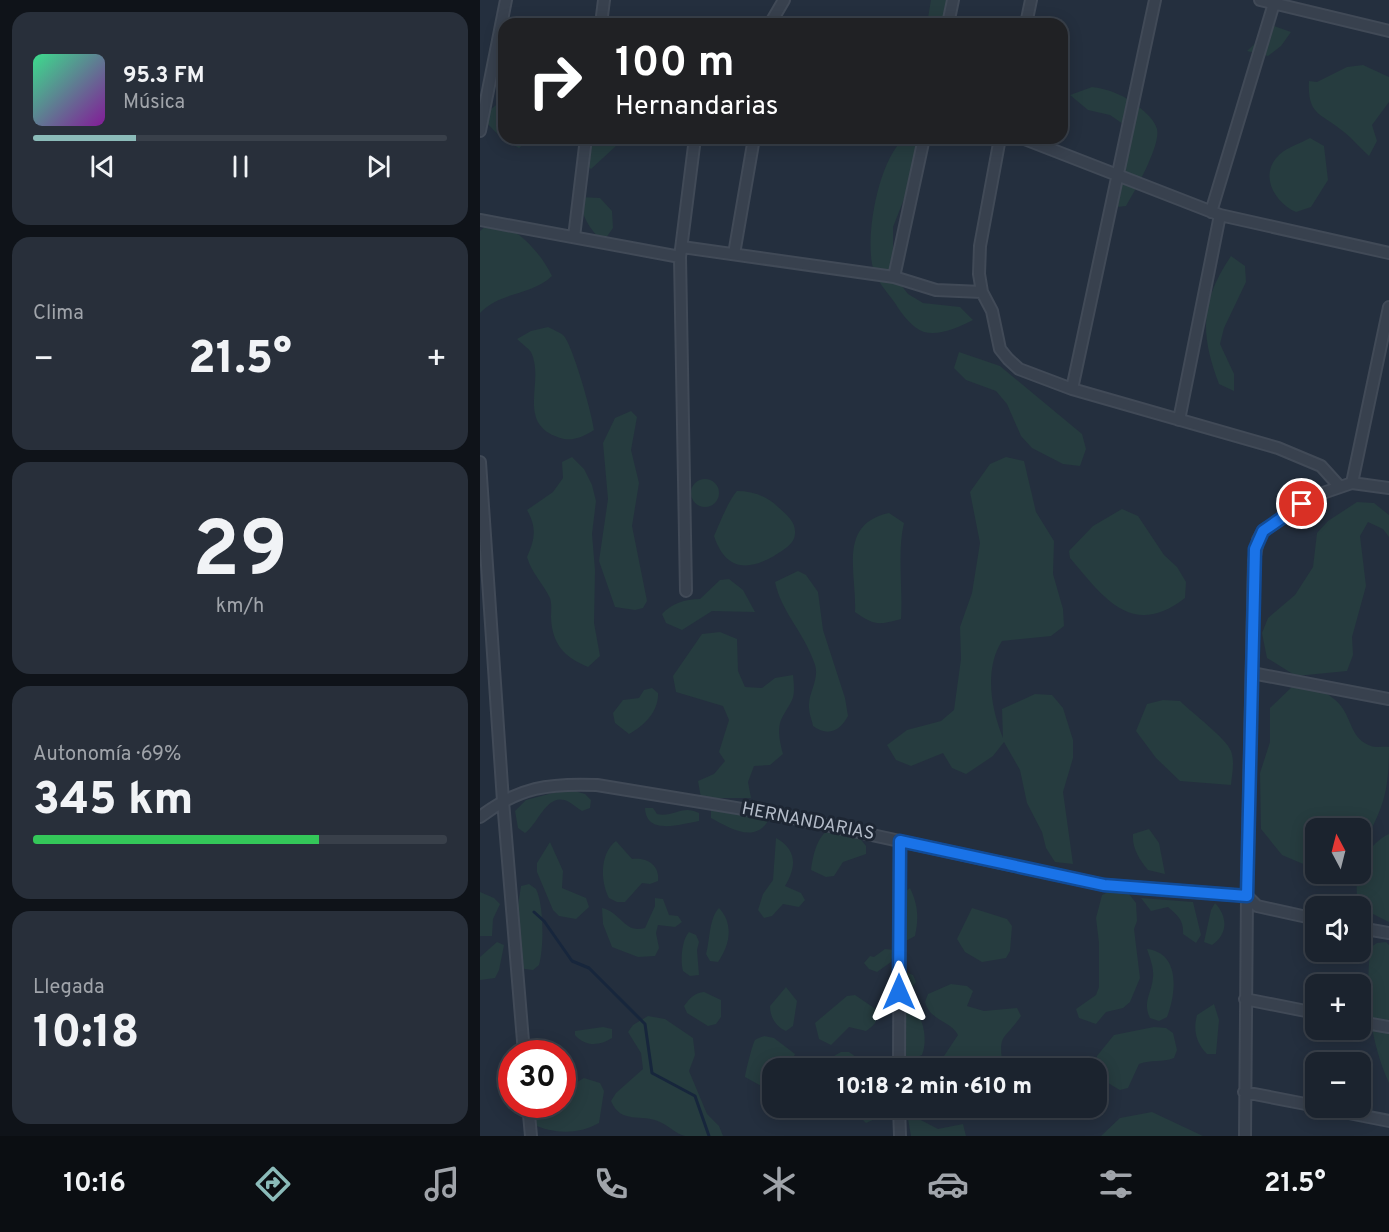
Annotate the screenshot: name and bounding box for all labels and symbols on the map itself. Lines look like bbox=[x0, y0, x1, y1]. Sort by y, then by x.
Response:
pin bbox=[1276, 478, 1327, 529]
street label: HERNANDARIAS bbox=[740, 798, 876, 846]
north arrow bbox=[1305, 818, 1371, 884]
position arrow bbox=[867, 960, 931, 1024]
speed limit sign: 30 bbox=[498, 1040, 576, 1118]

